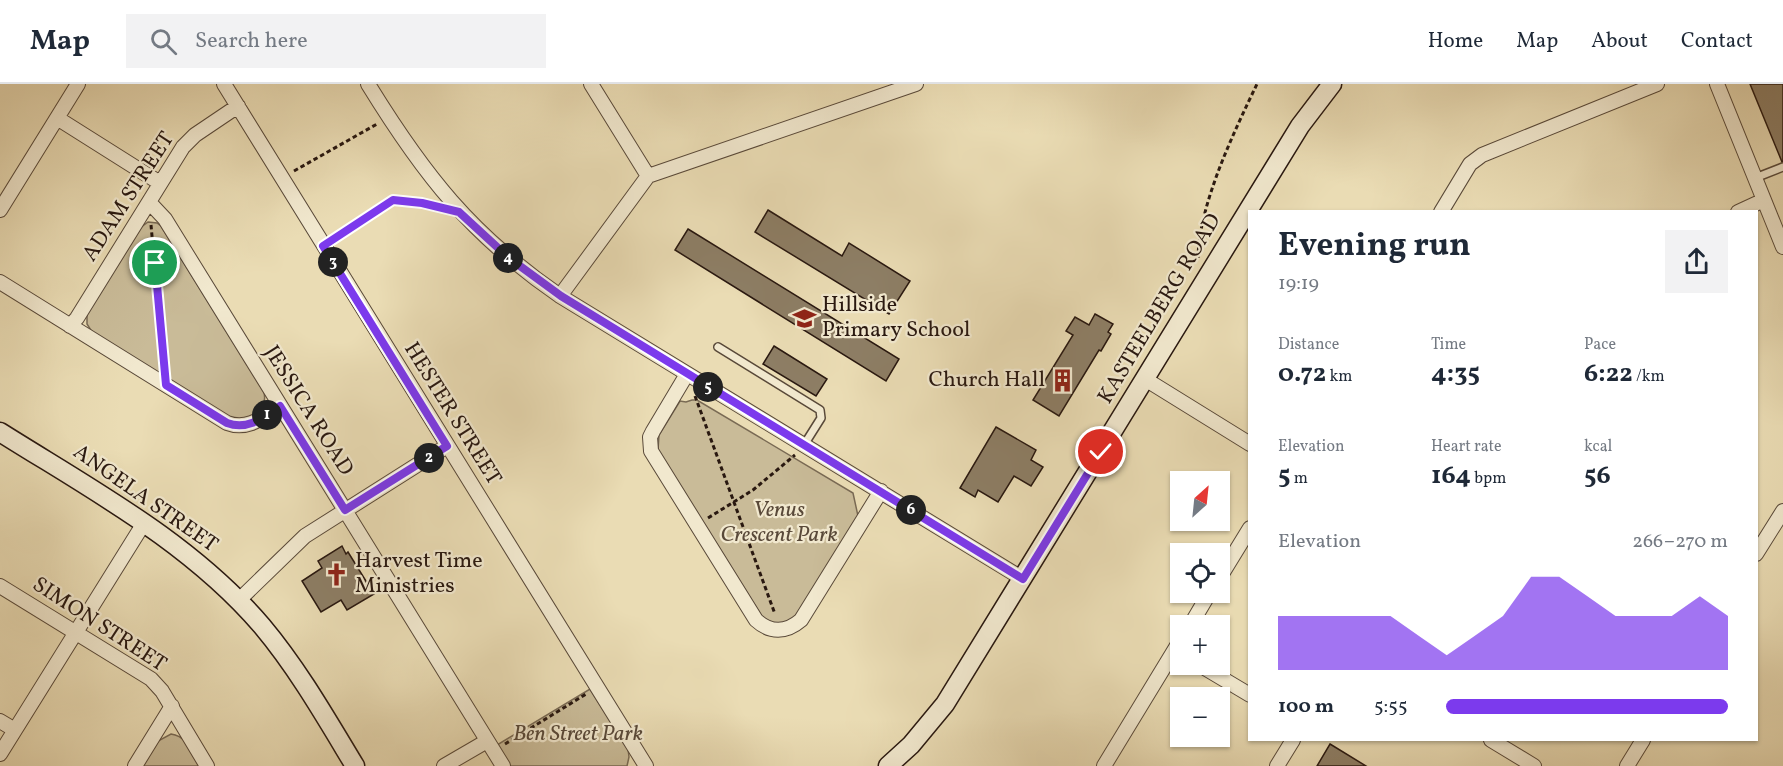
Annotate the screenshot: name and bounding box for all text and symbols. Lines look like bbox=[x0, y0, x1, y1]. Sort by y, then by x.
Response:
search box bbox=[126, 14, 546, 68]
text: Map bbox=[30, 22, 90, 61]
icon: search bbox=[147, 25, 180, 58]
text: Search here bbox=[195, 26, 308, 57]
text: Home bbox=[1428, 27, 1483, 56]
text: Map bbox=[1516, 27, 1558, 56]
text: About bbox=[1591, 27, 1648, 56]
text: Contact bbox=[1681, 27, 1753, 56]
street label: ADAM STREET bbox=[75, 126, 183, 268]
street label: KASTEELBERG ROAD bbox=[1091, 208, 1229, 410]
text: Evening run bbox=[1278, 224, 1471, 270]
button: share bbox=[1665, 230, 1728, 293]
pin bbox=[129, 237, 180, 288]
pin: 4 bbox=[493, 243, 523, 273]
icon: arrive bbox=[138, 246, 171, 279]
pin: 3 bbox=[318, 247, 348, 277]
text: 4 bbox=[503, 247, 513, 269]
text: 3 bbox=[329, 251, 337, 273]
text: 19:19 bbox=[1278, 270, 1319, 298]
place label: Hillside Primary School bbox=[822, 290, 970, 346]
school or university icon: Hillside Primary School bbox=[791, 305, 817, 331]
text: Distance bbox=[1278, 334, 1339, 356]
text: Time bbox=[1431, 334, 1466, 356]
text: Pace bbox=[1584, 334, 1616, 356]
street label: HESTER STREET bbox=[396, 336, 509, 492]
street label: JESSICA ROAD bbox=[255, 340, 361, 482]
text: 0.72 bbox=[1278, 356, 1326, 392]
text: 4:35 bbox=[1431, 356, 1480, 392]
text: 6:22 bbox=[1584, 356, 1633, 392]
place label: Church Hall bbox=[928, 365, 1045, 396]
text: km bbox=[1326, 366, 1352, 388]
text: /km bbox=[1633, 366, 1665, 388]
building icon: Church Hall bbox=[1050, 367, 1076, 393]
pin: 5 bbox=[693, 372, 723, 402]
text: 5 bbox=[704, 376, 712, 398]
pin: 1 bbox=[252, 400, 282, 430]
text: 1 bbox=[264, 404, 270, 426]
pin bbox=[1075, 426, 1126, 477]
icon: check bbox=[1084, 435, 1117, 468]
text: Elevation bbox=[1278, 436, 1345, 458]
text: Heart rate bbox=[1431, 436, 1502, 458]
text: kcal bbox=[1584, 436, 1612, 458]
street label: ANGELA STREET bbox=[66, 437, 224, 561]
pin: 2 bbox=[414, 443, 444, 473]
text: 2 bbox=[425, 447, 433, 469]
text: 5 bbox=[1278, 458, 1291, 494]
text: 164 bbox=[1431, 458, 1471, 494]
text: 56 bbox=[1584, 458, 1611, 494]
text: m bbox=[1291, 468, 1308, 490]
text: bpm bbox=[1471, 468, 1506, 490]
north arrow bbox=[1170, 471, 1230, 531]
map controls bbox=[1170, 471, 1230, 747]
park label: Venus Crescent Park bbox=[720, 495, 838, 551]
pin: 6 bbox=[896, 495, 926, 525]
text: 6 bbox=[907, 499, 915, 521]
text: Elevation bbox=[1278, 528, 1361, 556]
text: 266–270 m bbox=[1632, 528, 1728, 556]
button: locate bbox=[1170, 543, 1230, 603]
place label: Harvest Time Ministries bbox=[355, 546, 483, 602]
church icon: Harvest Time Ministries bbox=[324, 561, 350, 587]
street label: SIMON STREET bbox=[26, 570, 172, 680]
button: + bbox=[1170, 615, 1230, 675]
button: − bbox=[1170, 687, 1230, 747]
text: 100 m bbox=[1278, 693, 1334, 721]
text: 5:55 bbox=[1374, 693, 1408, 721]
park label: Ben Street Park bbox=[513, 719, 643, 750]

